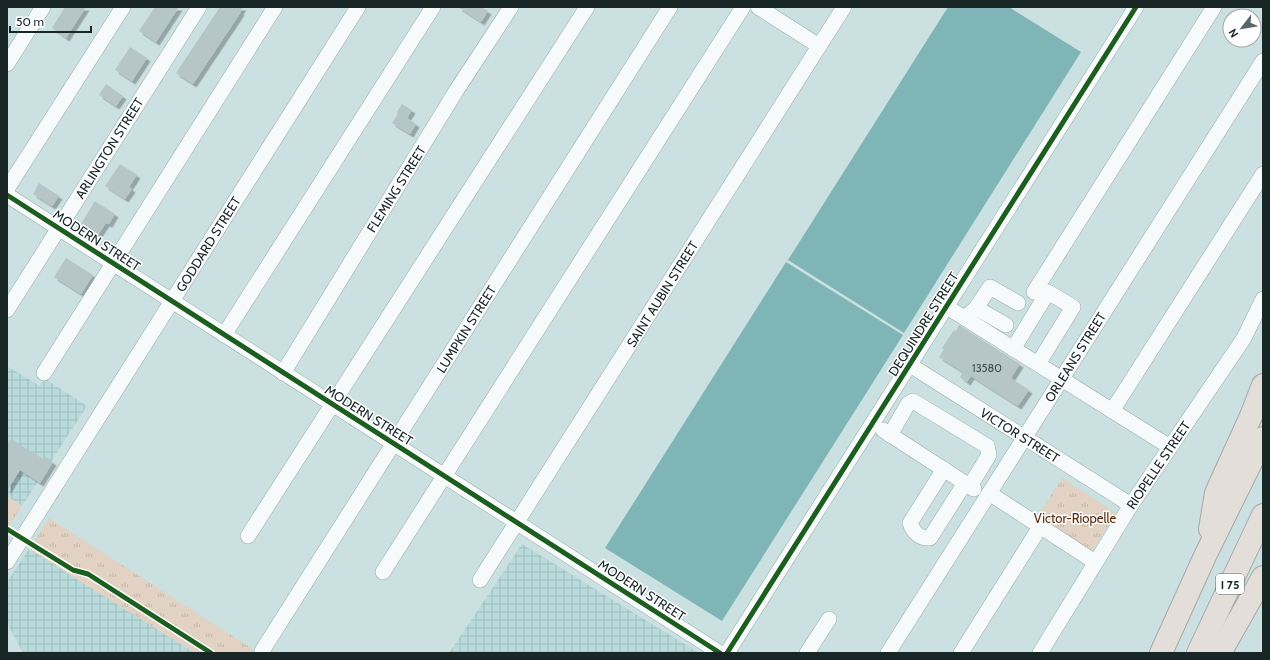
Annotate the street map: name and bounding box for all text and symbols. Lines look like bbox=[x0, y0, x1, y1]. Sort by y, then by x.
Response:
scale bar bbox=[10, 8, 91, 34]
north arrow bbox=[1222, 8, 1262, 48]
text: 50 m bbox=[16, 14, 44, 29]
text: N bbox=[1225, 26, 1241, 40]
street label: ARLINGTON STREET bbox=[72, 95, 147, 201]
street label: FLEMING STREET bbox=[363, 143, 429, 235]
street label: GODDARD STREET bbox=[172, 193, 244, 295]
street label: MODERN STREET bbox=[50, 206, 144, 274]
street label: SAINT AUBIN STREET bbox=[623, 238, 701, 350]
street label: DEQUINDRE STREET bbox=[885, 269, 961, 379]
street label: LUMPKIN STREET bbox=[433, 282, 499, 376]
street label: ORLEANS STREET bbox=[1041, 309, 1109, 405]
house number: 13580 bbox=[972, 361, 1002, 375]
street label: MODERN STREET bbox=[322, 382, 416, 449]
street label: VICTOR STREET bbox=[977, 404, 1063, 466]
street label: RIOPELLE STREET bbox=[1123, 418, 1193, 512]
park label: Victor-Riopelle bbox=[1034, 510, 1116, 526]
street label: MODERN STREET bbox=[595, 556, 689, 624]
road number: I 75 bbox=[1216, 574, 1244, 594]

